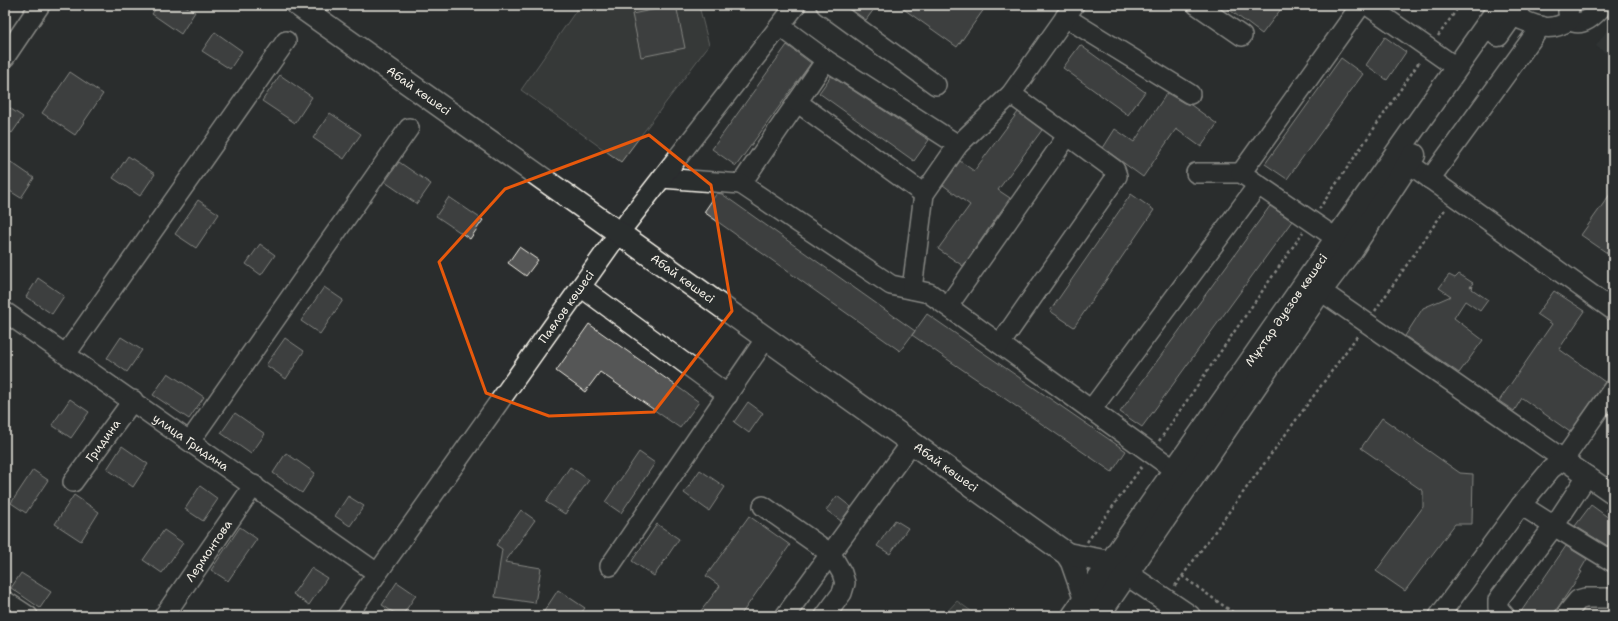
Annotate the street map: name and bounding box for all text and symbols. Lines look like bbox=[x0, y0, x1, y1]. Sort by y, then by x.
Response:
street label: Абай көшесі bbox=[383, 62, 454, 119]
street label: Абай көшесі bbox=[647, 250, 718, 307]
street label: Мұхтар Әуезов көшесі bbox=[1242, 251, 1331, 370]
street label: Павлов көшесі bbox=[535, 267, 598, 347]
street label: улица Гридина bbox=[150, 410, 233, 475]
street label: Гридина bbox=[82, 416, 124, 465]
street label: Абай көшесі bbox=[911, 439, 981, 496]
street label: Лермонтова bbox=[182, 516, 236, 585]

